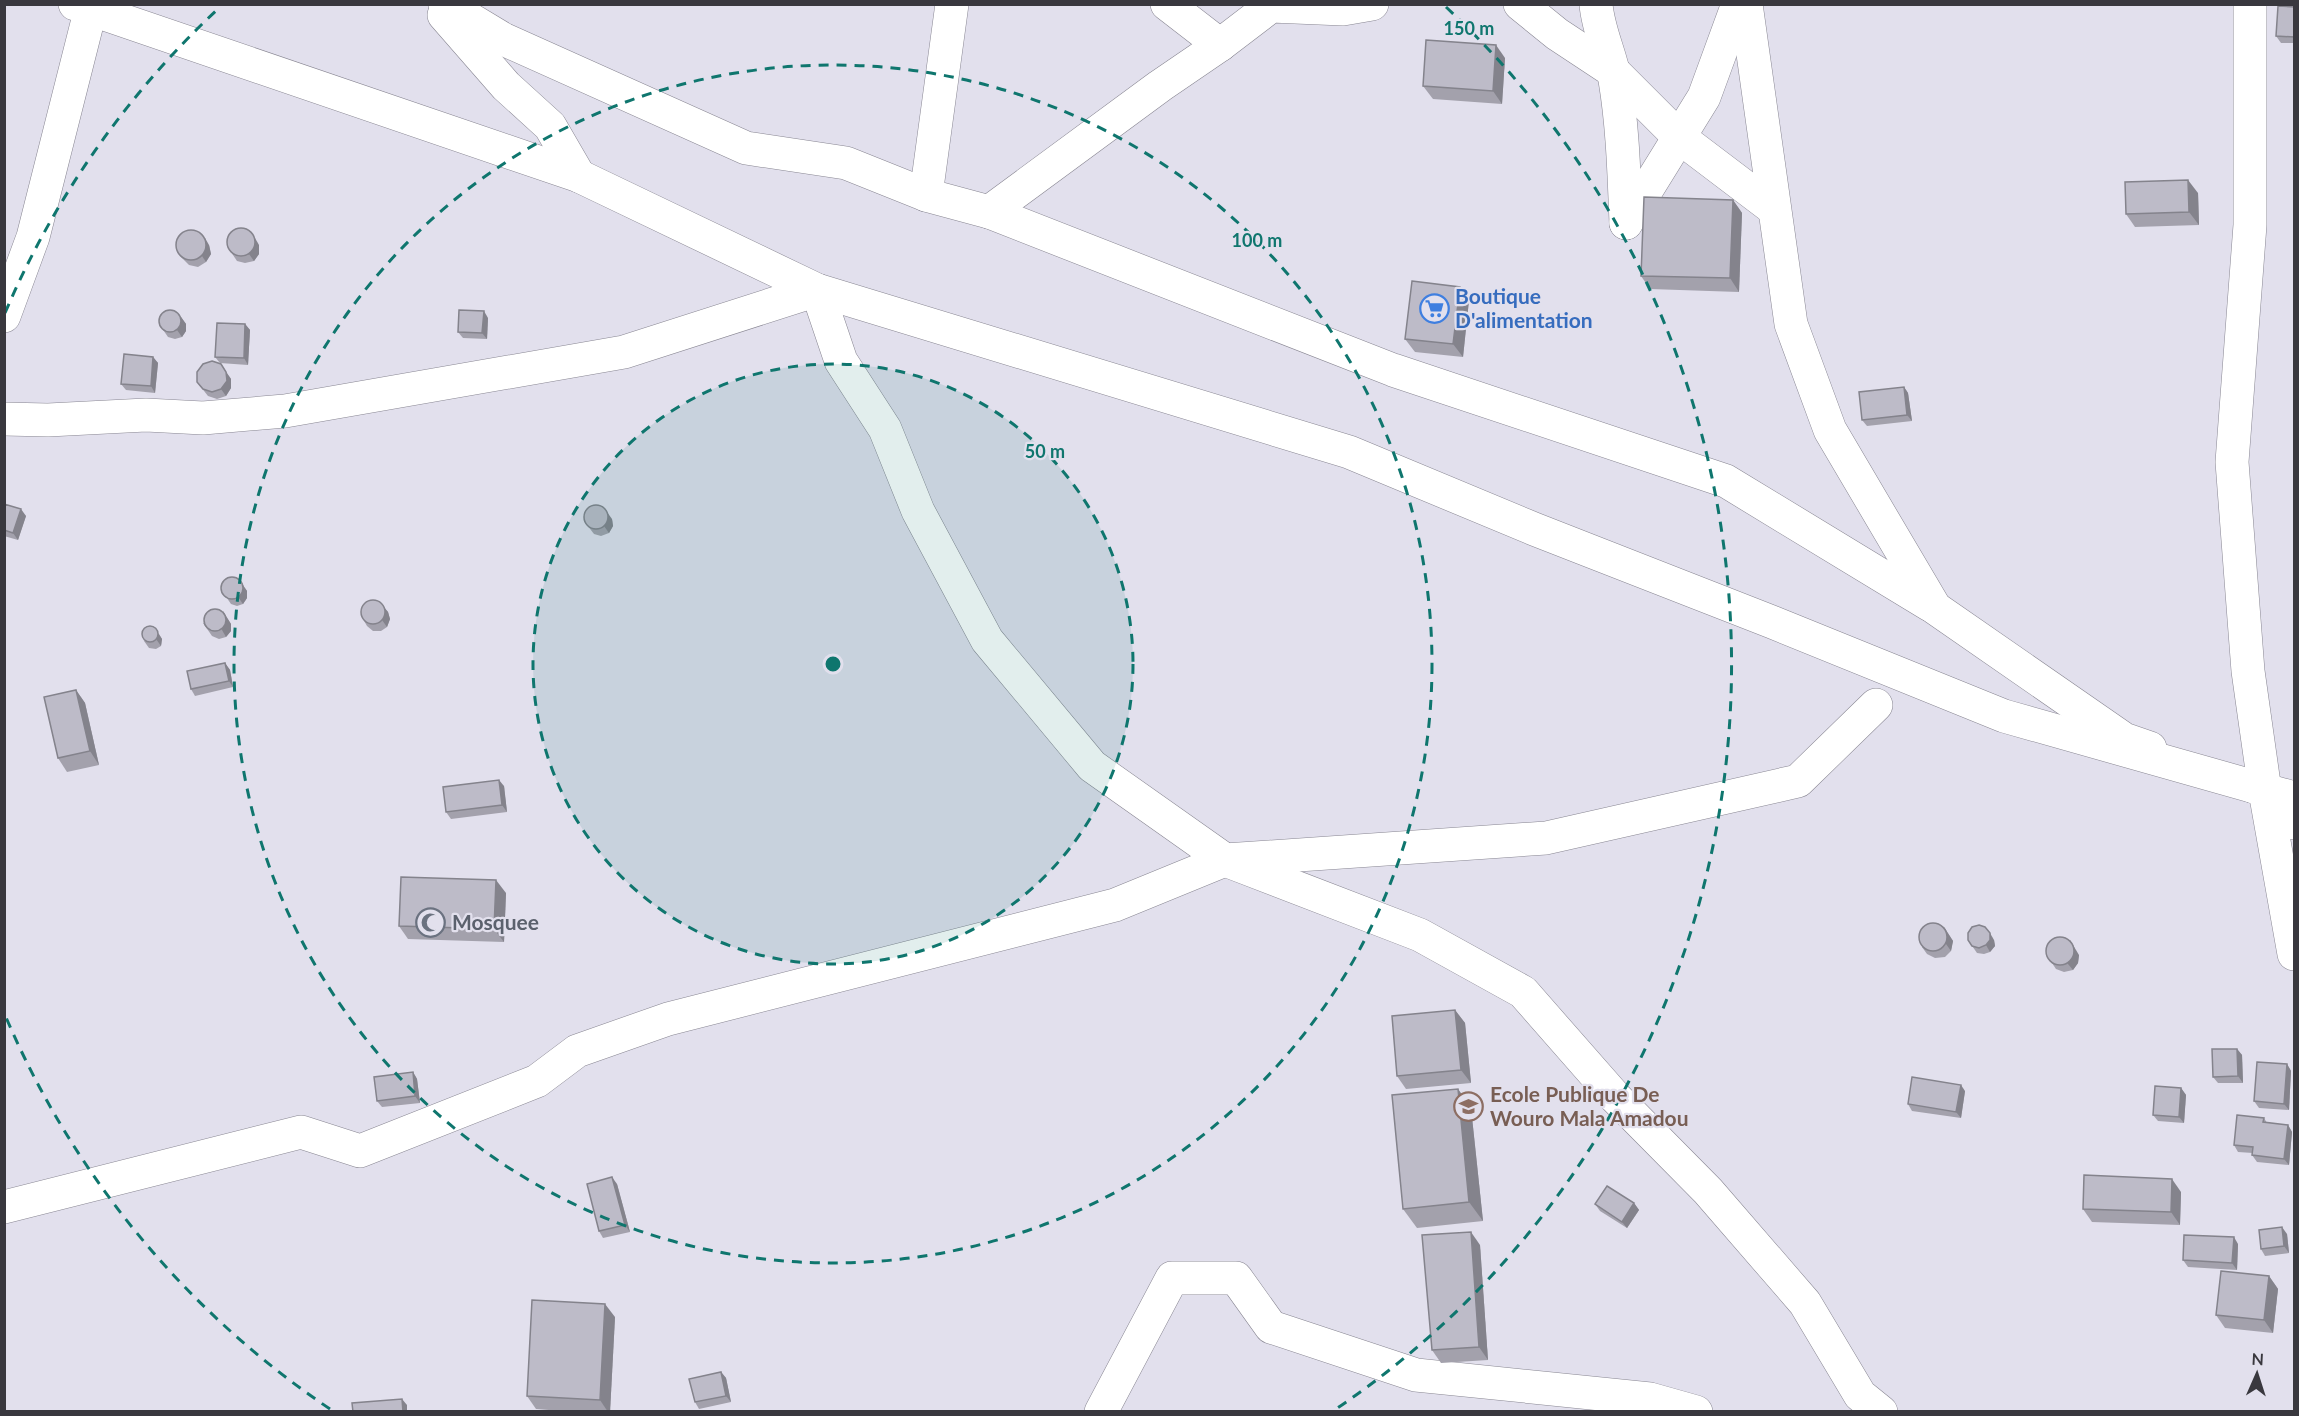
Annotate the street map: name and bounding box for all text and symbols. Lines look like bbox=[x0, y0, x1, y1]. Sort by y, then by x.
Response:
text: 150 m bbox=[1444, 17, 1494, 39]
text: 100 m bbox=[1232, 229, 1282, 251]
place label: Boutique D'alimentation bbox=[1455, 283, 1593, 332]
supermarket icon: Boutique D'alimentation bbox=[1418, 293, 1450, 325]
text: 50 m bbox=[1025, 440, 1065, 462]
centre of rings bbox=[823, 654, 843, 674]
mosque icon: Mosquee bbox=[415, 907, 447, 939]
place label: Mosquee bbox=[452, 909, 539, 934]
place label: Ecole Publique De Wouro Mala Amadou bbox=[1490, 1081, 1689, 1130]
school or university icon: Ecole Publique De Wouro Mala Amadou bbox=[1453, 1091, 1485, 1123]
north arrow bbox=[2227, 1344, 2287, 1404]
text: N bbox=[2251, 1349, 2264, 1368]

